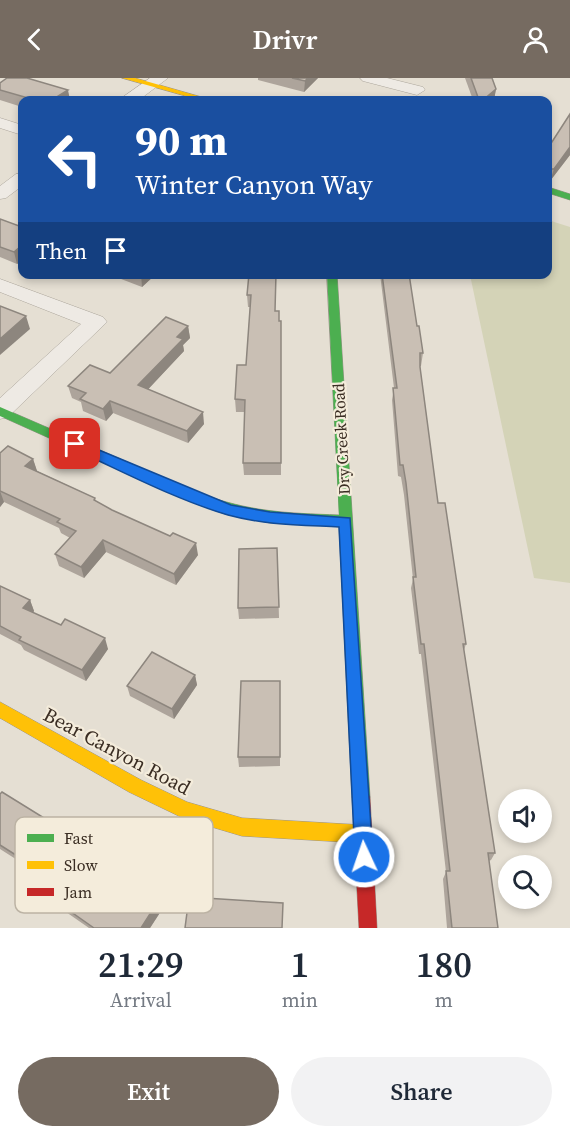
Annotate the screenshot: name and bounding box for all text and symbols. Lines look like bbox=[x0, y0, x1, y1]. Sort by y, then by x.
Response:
text: Drivr bbox=[253, 21, 317, 58]
icon: back bbox=[18, 23, 51, 56]
icon: person bbox=[519, 23, 552, 56]
text: 90 m bbox=[135, 111, 228, 169]
icon: left bbox=[36, 120, 114, 198]
text: Winter Canyon Way bbox=[135, 166, 372, 203]
icon: arrive bbox=[99, 234, 132, 267]
text: Then bbox=[36, 236, 87, 266]
street label: Dry Creek Road bbox=[327, 383, 355, 495]
pin bbox=[49, 418, 100, 469]
icon: arrive bbox=[58, 427, 91, 460]
street label: Bear Canyon Road bbox=[39, 700, 196, 802]
map controls bbox=[498, 789, 552, 909]
button: sound bbox=[498, 789, 552, 843]
legend bbox=[15, 817, 213, 913]
position arrow bbox=[332, 825, 396, 889]
text: Fast bbox=[64, 827, 94, 849]
text: Slow bbox=[64, 854, 99, 876]
button: search bbox=[498, 855, 552, 909]
text: Jam bbox=[63, 881, 92, 903]
text: 21:29 bbox=[98, 940, 184, 989]
text: 1 bbox=[290, 940, 309, 989]
text: 180 bbox=[416, 940, 472, 989]
text: Arrival bbox=[110, 986, 172, 1014]
text: min bbox=[282, 986, 318, 1014]
text: m bbox=[435, 986, 453, 1014]
button: Exit bbox=[18, 1057, 279, 1126]
button: Share bbox=[291, 1057, 552, 1126]

